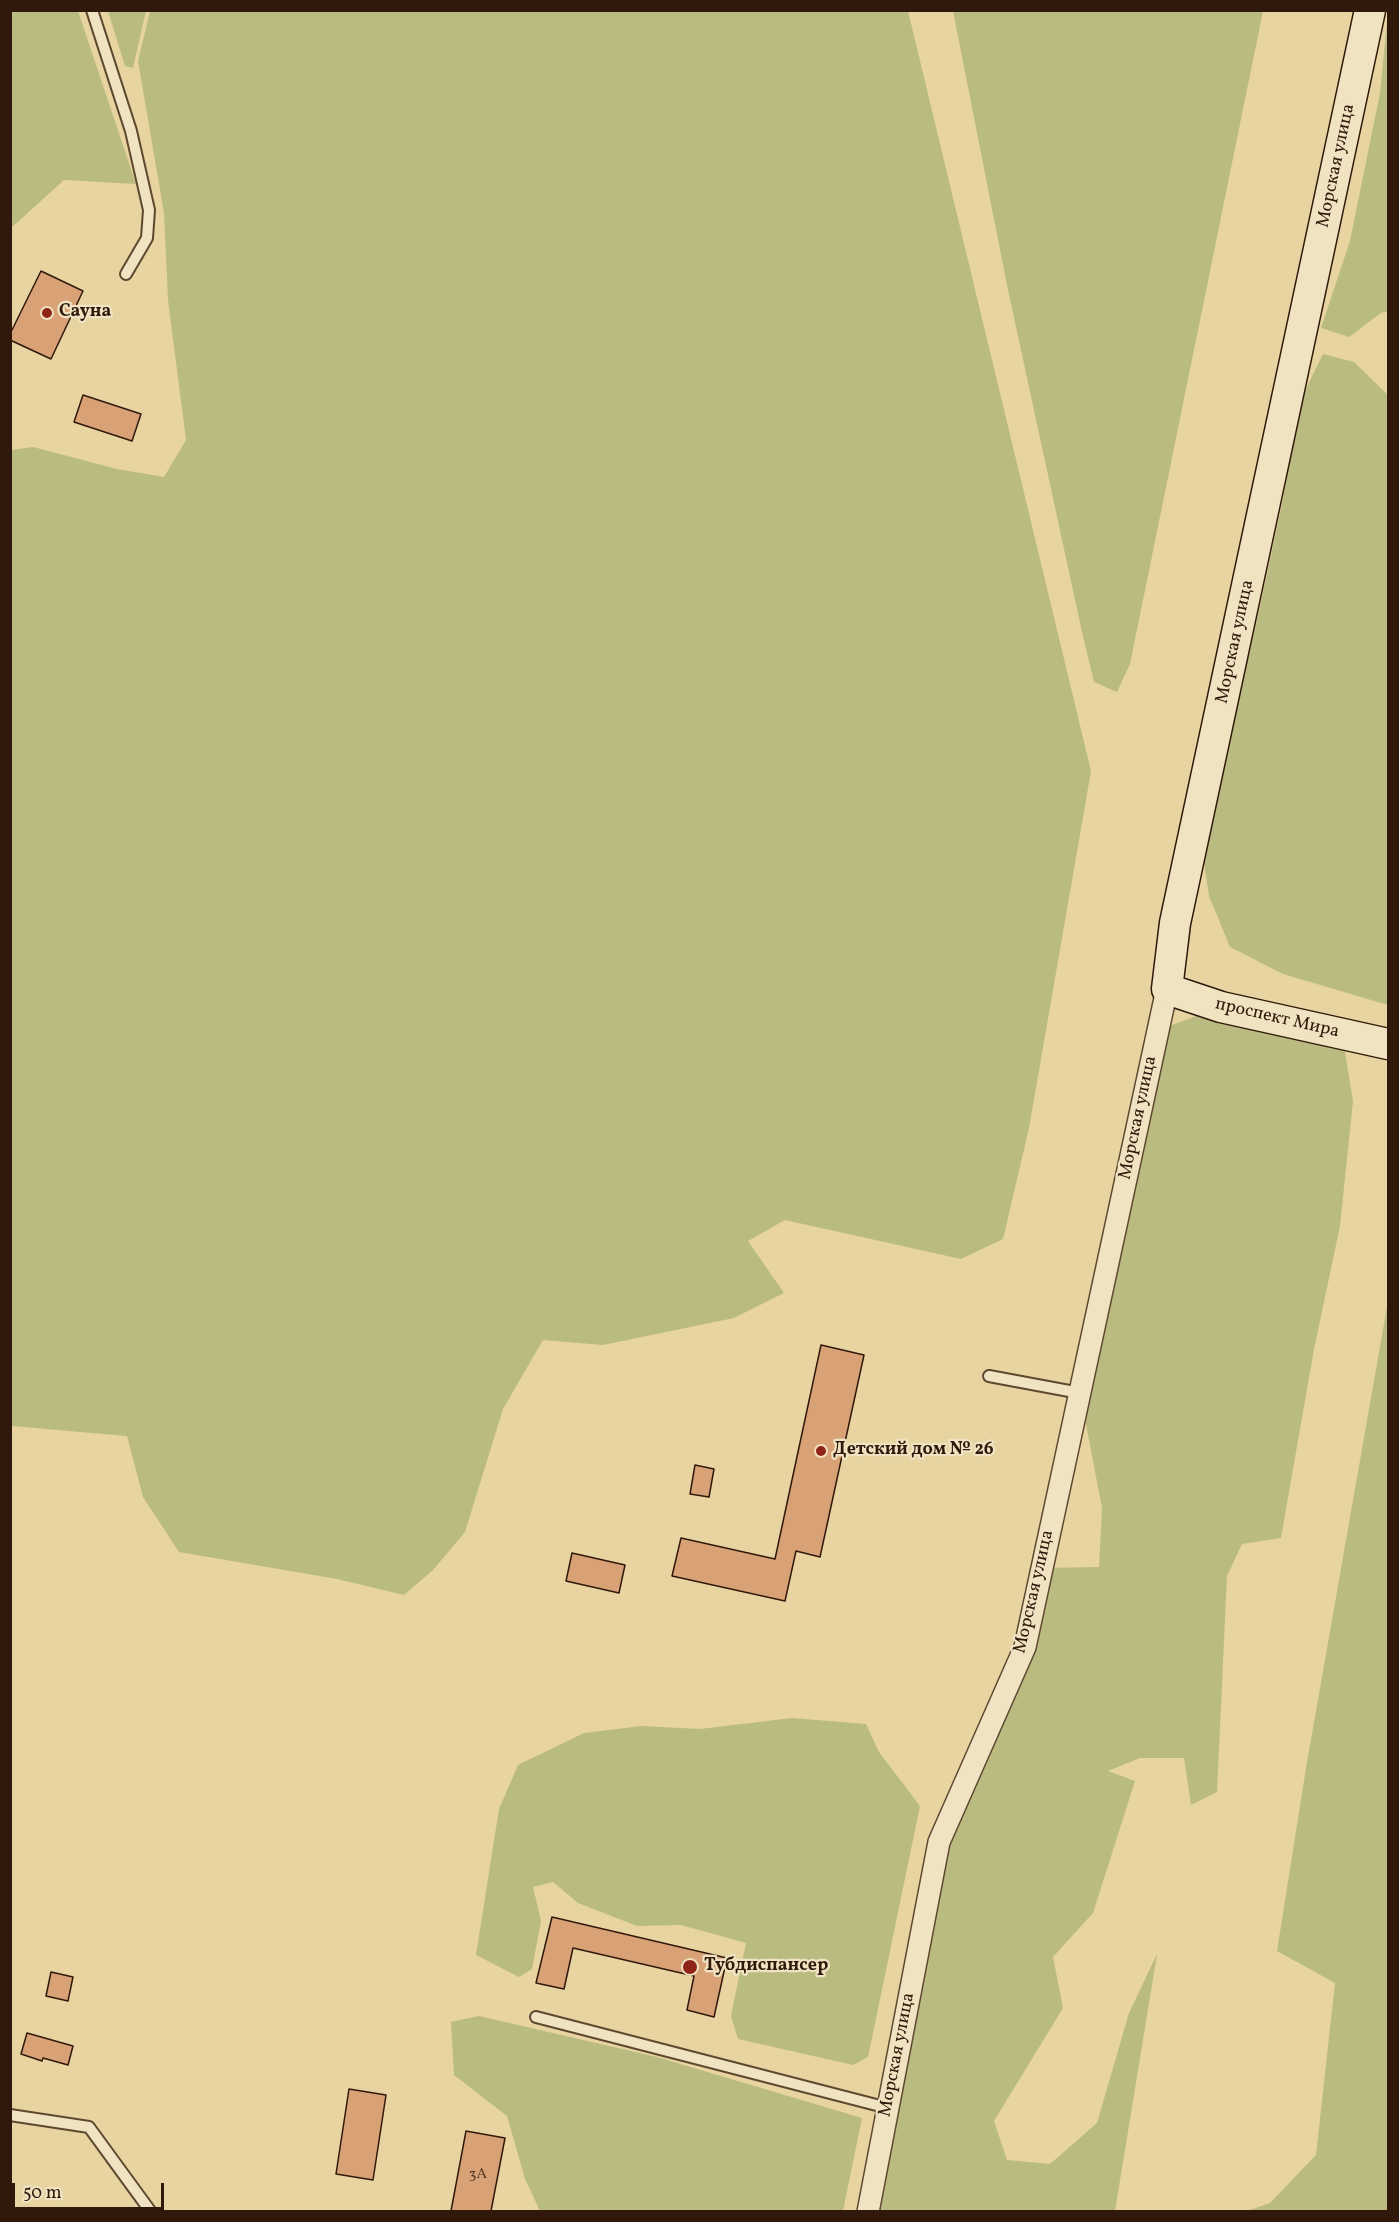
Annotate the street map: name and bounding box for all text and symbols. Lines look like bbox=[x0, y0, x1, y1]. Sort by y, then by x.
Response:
street label: Морская улица bbox=[1313, 102, 1361, 230]
place label: Сауна bbox=[59, 302, 111, 324]
marker: Сауна bbox=[40, 306, 54, 320]
street label: Морская улица bbox=[1212, 578, 1260, 706]
street label: проспект Мира bbox=[1213, 994, 1341, 1044]
street label: Морская улица bbox=[1115, 1054, 1163, 1182]
place label: Детский дом № 26 bbox=[833, 1440, 994, 1462]
marker: Детский дом № 26 bbox=[814, 1444, 828, 1458]
street label: Морская улица bbox=[1010, 1528, 1060, 1656]
place label: Тубдиспансер bbox=[704, 1956, 828, 1978]
marker: Тубдиспансер bbox=[681, 1958, 699, 1976]
street label: Морская улица bbox=[875, 1991, 921, 2119]
house number: 3А bbox=[469, 2166, 487, 2184]
scale bar bbox=[15, 2171, 166, 2209]
text: 50 m bbox=[23, 2181, 62, 2206]

